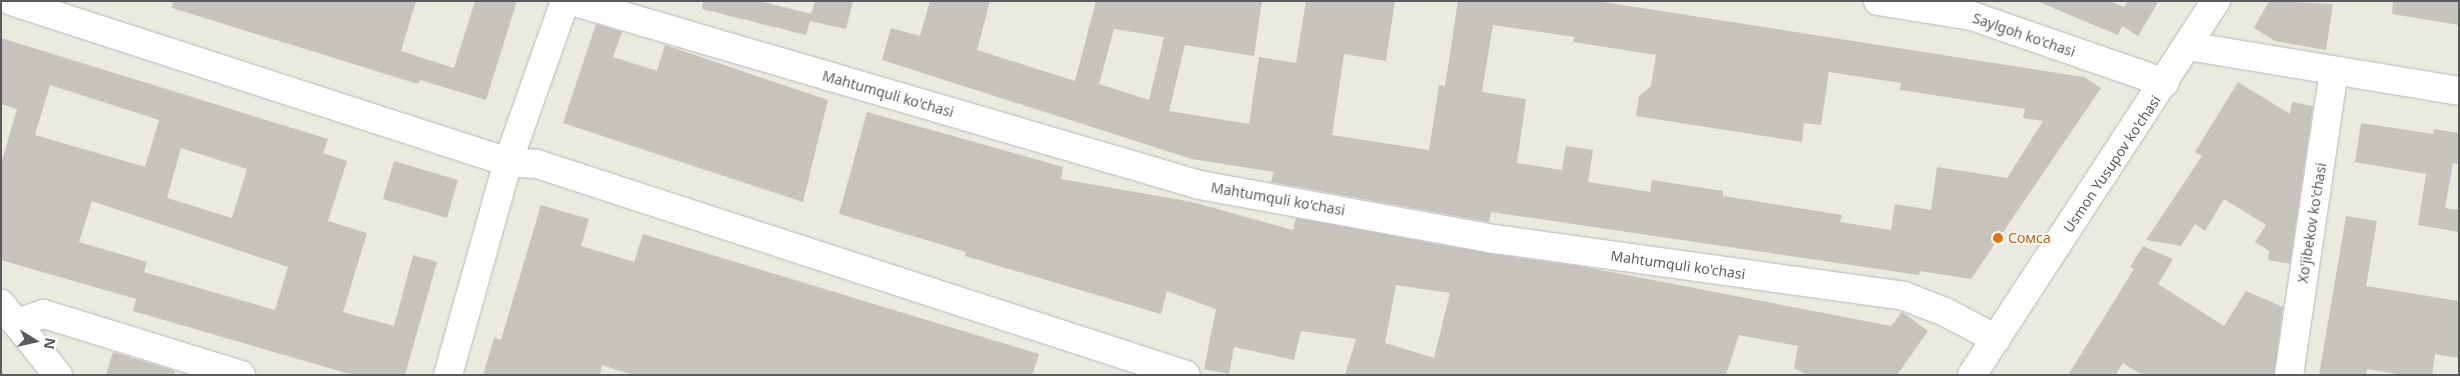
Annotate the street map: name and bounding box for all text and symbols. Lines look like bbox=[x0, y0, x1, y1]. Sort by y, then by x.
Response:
street label: Saylgoh ko'chasi bbox=[1971, 10, 2077, 60]
street label: Mahtumquli ko'chasi bbox=[820, 67, 956, 121]
street label: Usmon Yusupov ko'chasi bbox=[2060, 92, 2164, 236]
street label: Xo'jibekov ko'chasi bbox=[2294, 162, 2330, 284]
street label: Mahtumquli ko'chasi bbox=[1210, 179, 1346, 219]
place label: Сомса bbox=[2008, 230, 2051, 246]
marker: Сомса bbox=[1992, 232, 2004, 244]
street label: Mahtumquli ko'chasi bbox=[1610, 247, 1746, 283]
north arrow bbox=[10, 316, 60, 366]
text: N bbox=[40, 336, 61, 351]

